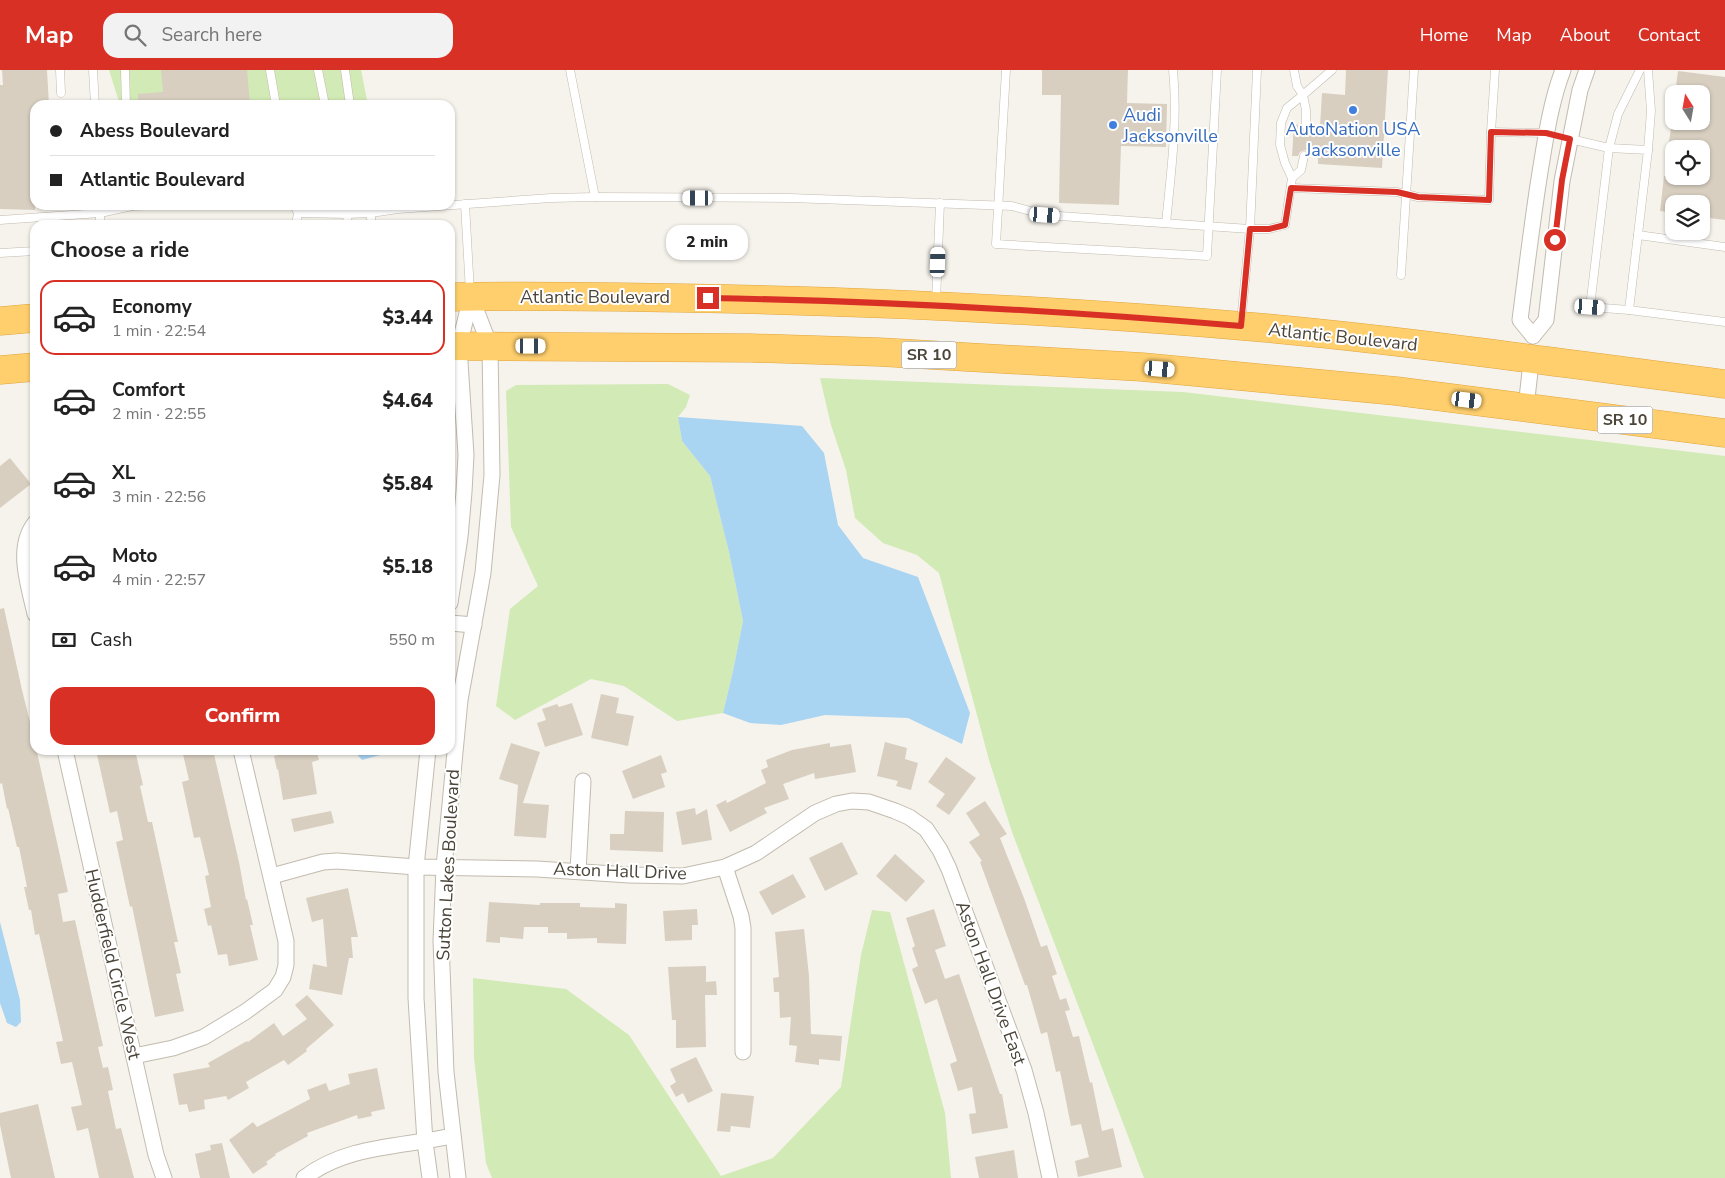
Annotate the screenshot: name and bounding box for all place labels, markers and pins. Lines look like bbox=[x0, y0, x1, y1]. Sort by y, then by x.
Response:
place label: Audi Jacksonville bbox=[1122, 103, 1218, 148]
marker: AutoNation USA Jacksonville bbox=[1347, 104, 1359, 116]
place label: AutoNation USA Jacksonville bbox=[1286, 117, 1420, 162]
marker: Audi Jacksonville bbox=[1107, 119, 1119, 131]

